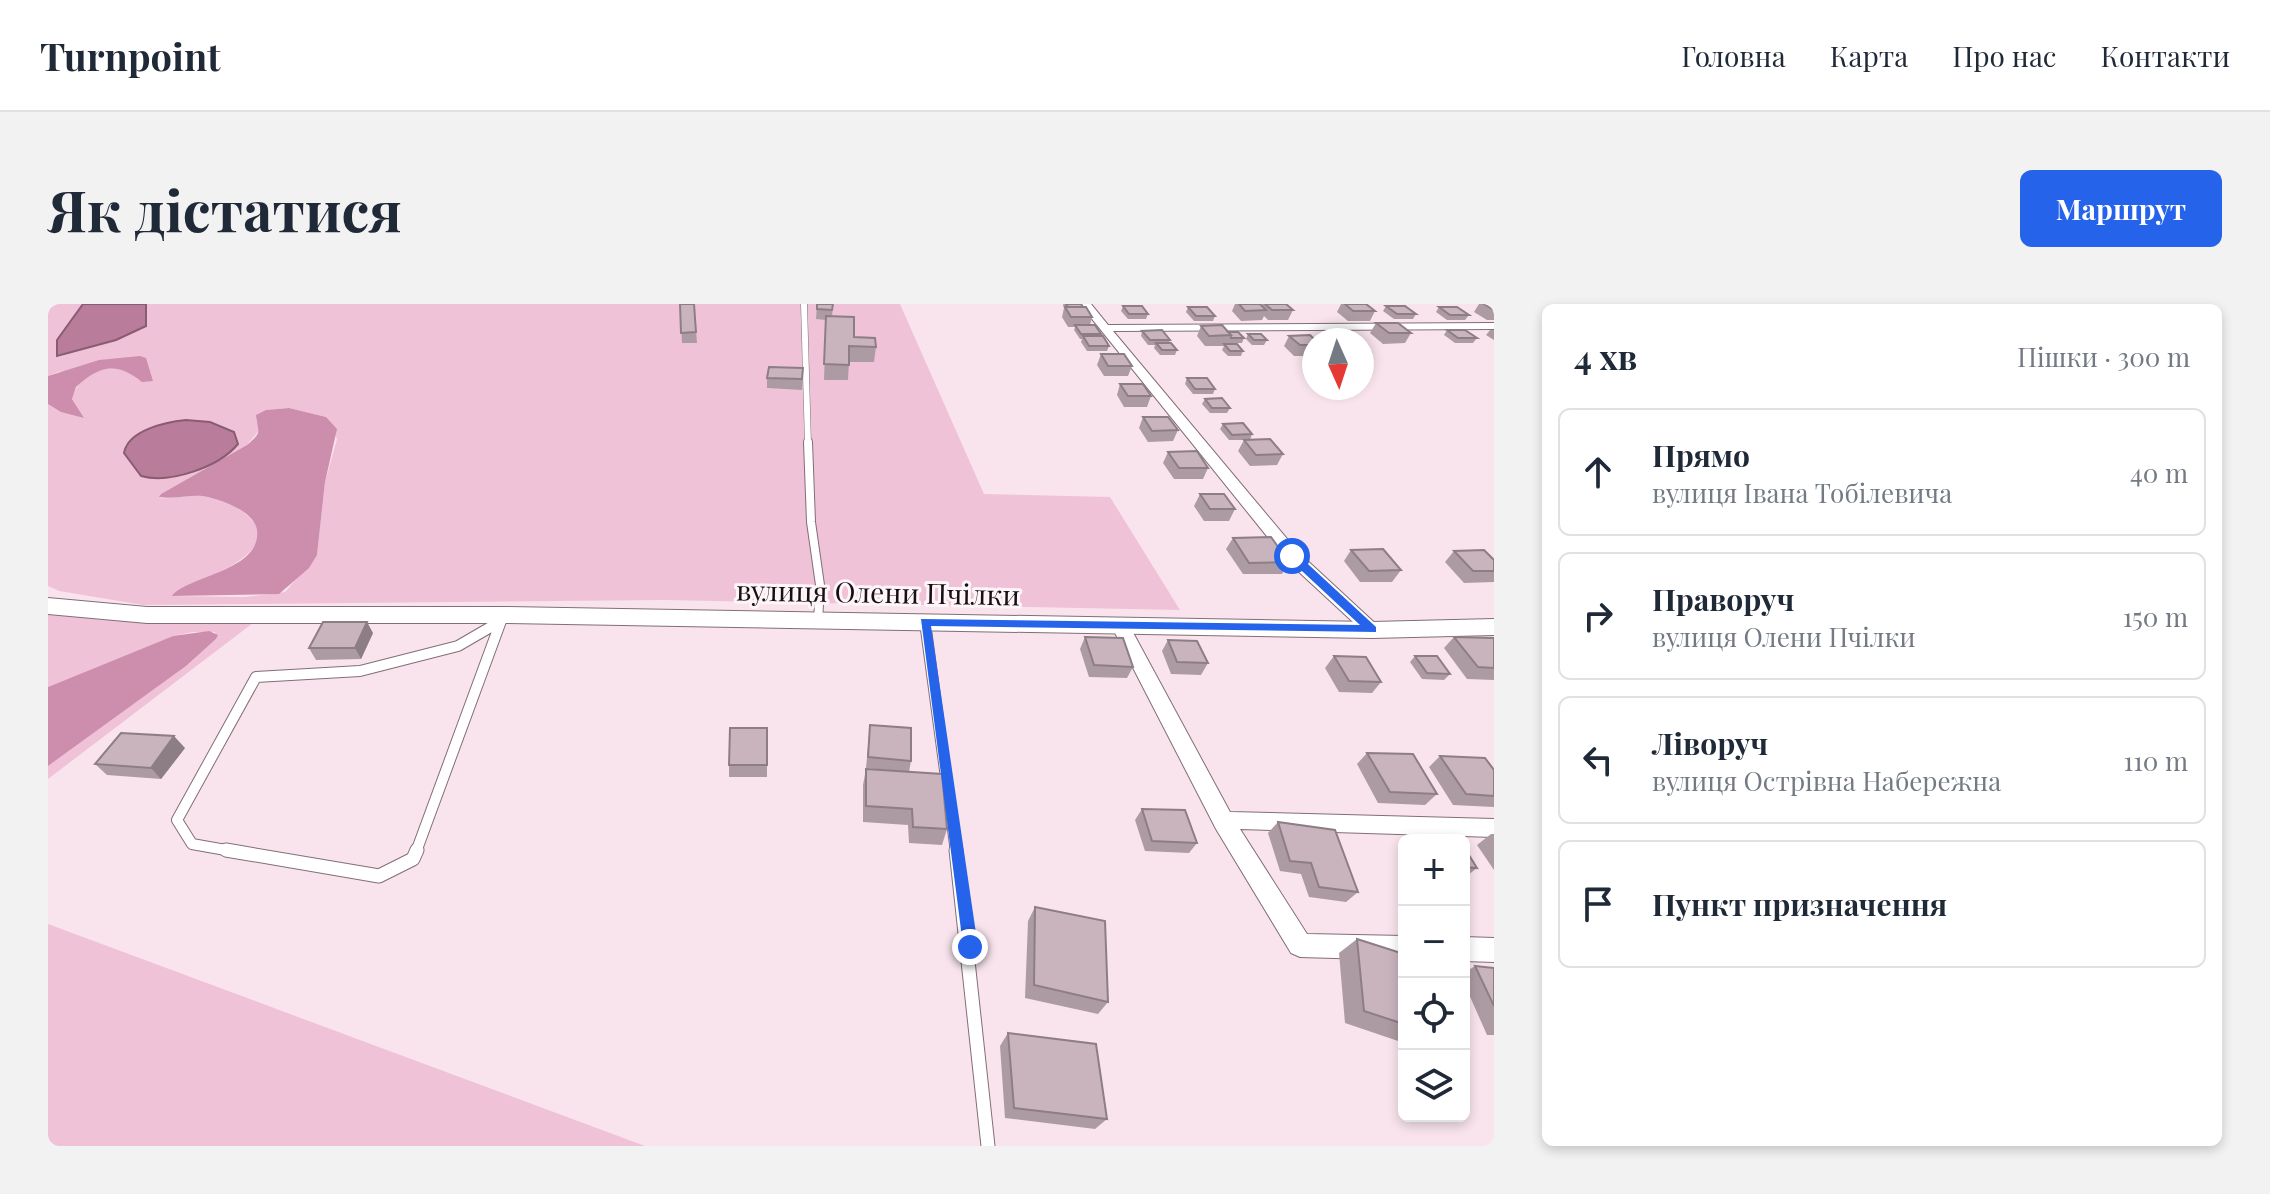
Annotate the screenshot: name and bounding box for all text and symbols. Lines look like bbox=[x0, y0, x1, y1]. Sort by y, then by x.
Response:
text: Turnpoint bbox=[40, 30, 221, 81]
text: Головна bbox=[1681, 37, 1786, 74]
text: Карта bbox=[1830, 37, 1908, 74]
text: Про нас bbox=[1952, 37, 2056, 74]
text: Контакти bbox=[2100, 37, 2230, 74]
button: Маршрут bbox=[2020, 170, 2222, 247]
text: Як дістатися bbox=[48, 171, 402, 246]
north arrow bbox=[1302, 328, 1374, 400]
text: 4 хв bbox=[1574, 333, 1637, 379]
text: Пішки · 300 m bbox=[2017, 339, 2190, 374]
text: Прямо bbox=[1652, 435, 1750, 475]
icon: ahead bbox=[1576, 450, 1620, 494]
text: 40 m bbox=[2130, 455, 2188, 490]
text: вулиця Івана Тобілевича bbox=[1652, 475, 1952, 510]
route start bbox=[1274, 538, 1310, 574]
street label: вулиця Олени Пчілки bbox=[736, 571, 1020, 612]
text: Праворуч bbox=[1652, 579, 1794, 619]
icon: right bbox=[1576, 594, 1620, 638]
text: 150 m bbox=[2123, 599, 2188, 634]
text: вулиця Олени Пчілки bbox=[1652, 619, 1916, 654]
text: Ліворуч bbox=[1652, 723, 1768, 763]
icon: left bbox=[1576, 738, 1620, 782]
text: 110 m bbox=[2124, 743, 2188, 778]
text: вулиця Острівна Набережна bbox=[1652, 763, 2001, 798]
map controls bbox=[1398, 834, 1470, 1122]
button: + bbox=[1398, 834, 1470, 906]
icon: arrive bbox=[1576, 882, 1620, 926]
text: Пункт призначення bbox=[1652, 884, 1947, 924]
button: − bbox=[1398, 906, 1470, 978]
route end bbox=[952, 929, 988, 965]
button: locate bbox=[1398, 978, 1470, 1050]
button: layers bbox=[1398, 1050, 1470, 1122]

